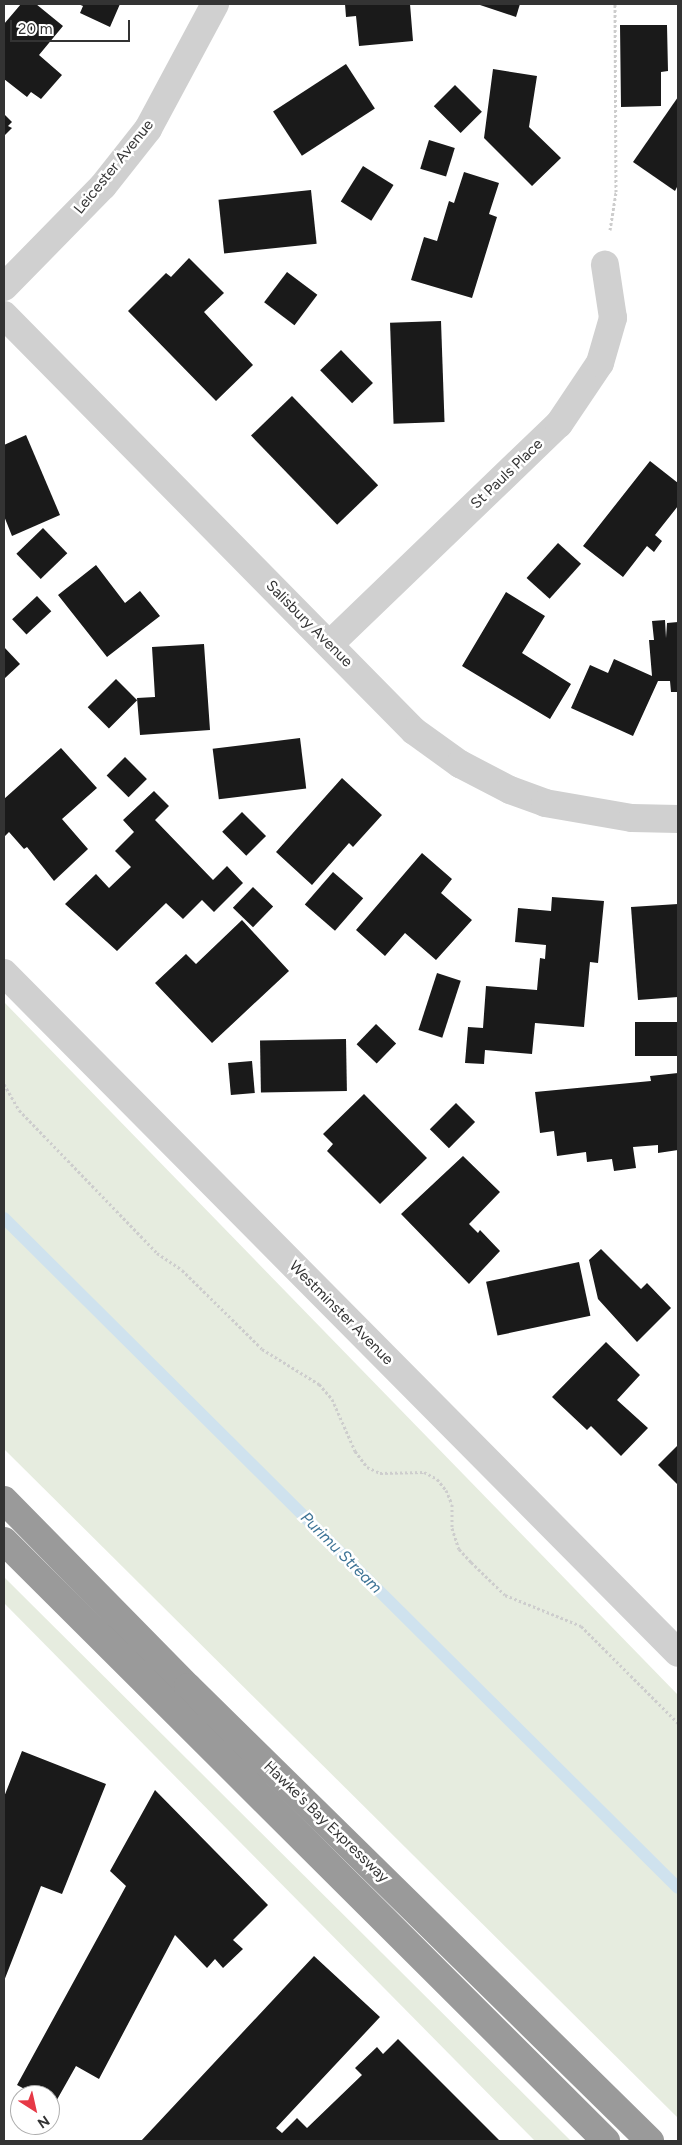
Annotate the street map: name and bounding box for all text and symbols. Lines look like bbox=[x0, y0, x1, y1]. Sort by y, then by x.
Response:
scale bar bbox=[12, 10, 132, 42]
text: 20 m bbox=[18, 20, 52, 38]
street label: Leicester Avenue bbox=[70, 116, 158, 218]
street label: St Pauls Place bbox=[467, 435, 547, 513]
street label: Salisbury Avenue bbox=[262, 577, 356, 671]
street label: Westminster Avenue bbox=[285, 1257, 397, 1369]
water label: Purimu Stream bbox=[296, 1508, 386, 1598]
street label: Hawke's Bay Expressway bbox=[260, 1758, 392, 1886]
north arrow bbox=[10, 2085, 60, 2135]
text: N bbox=[34, 2112, 53, 2132]

